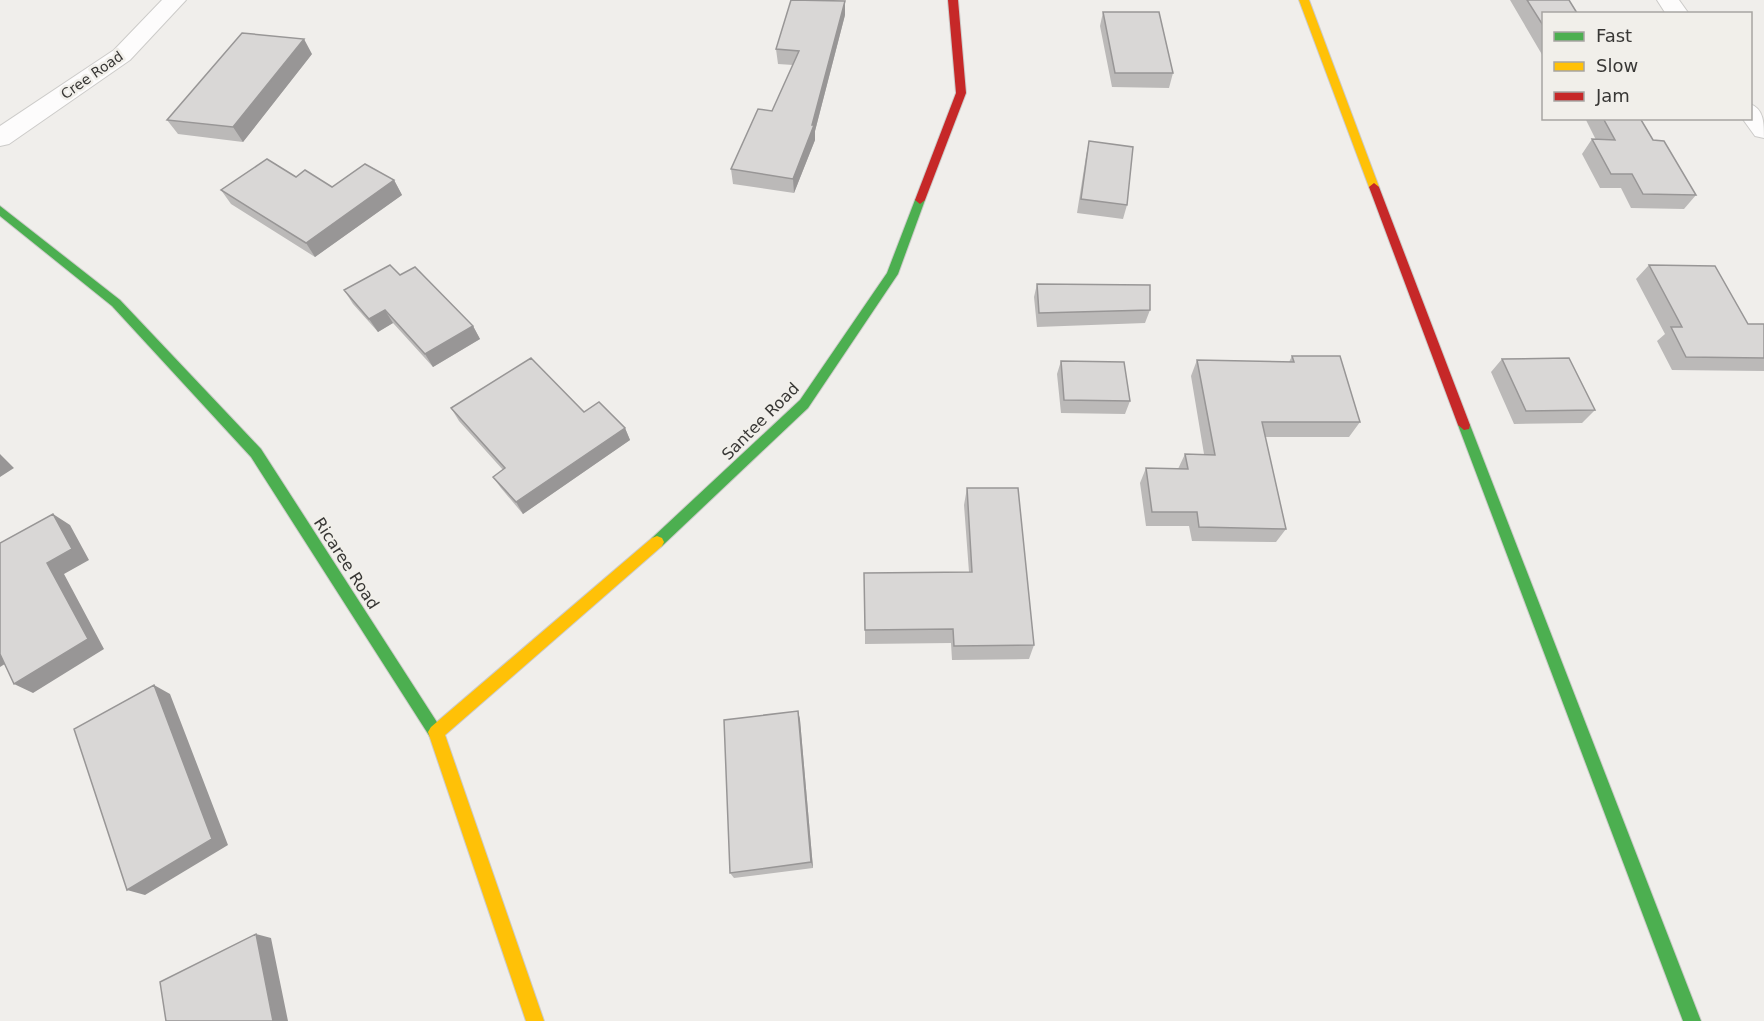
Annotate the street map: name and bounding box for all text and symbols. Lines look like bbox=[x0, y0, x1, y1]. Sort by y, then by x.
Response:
legend bbox=[1542, 12, 1752, 120]
text: Fast bbox=[1596, 25, 1632, 46]
street label: Cree Road bbox=[58, 48, 126, 102]
text: Slow bbox=[1596, 55, 1638, 76]
text: Jam bbox=[1595, 85, 1630, 106]
street label: Santee Road bbox=[718, 379, 803, 464]
street label: Ricaree Road bbox=[310, 514, 383, 613]

